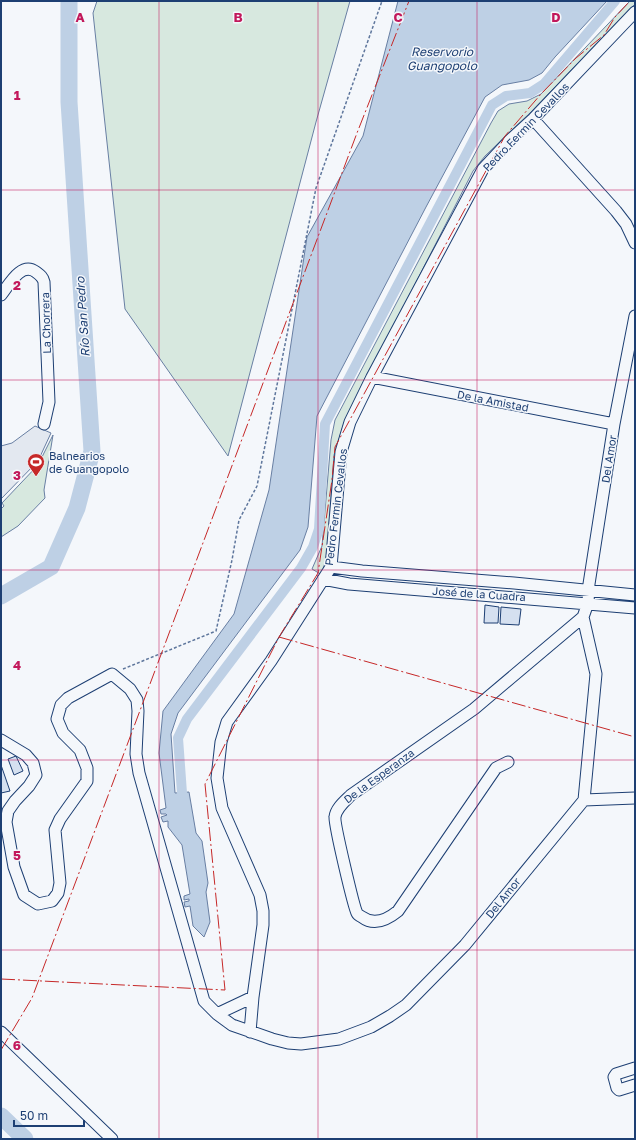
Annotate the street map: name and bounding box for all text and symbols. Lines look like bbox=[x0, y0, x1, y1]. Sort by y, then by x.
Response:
text: A bbox=[75, 9, 85, 25]
text: B bbox=[233, 9, 243, 25]
text: C bbox=[393, 9, 403, 25]
text: D bbox=[551, 9, 561, 25]
water label: Reservorio Guangopolo bbox=[407, 44, 478, 73]
street label: Pedro Fermin Cevallos bbox=[480, 80, 571, 174]
text: 1 bbox=[14, 87, 21, 103]
water label: Río San Pedro bbox=[72, 276, 93, 358]
text: 2 bbox=[13, 277, 21, 293]
street label: La Chorrera bbox=[38, 292, 53, 354]
street label: De la Amistad bbox=[456, 387, 530, 414]
street label: Del Amor bbox=[598, 433, 619, 484]
street label: Pedro Fermin Cevallos bbox=[322, 447, 349, 566]
place label: Balnearios de Guangopolo bbox=[49, 449, 129, 475]
sports icon: Balnearios de Guangopolo bbox=[26, 452, 46, 477]
text: 3 bbox=[13, 467, 21, 483]
street label: José de la Cuadra bbox=[432, 584, 526, 603]
text: 4 bbox=[13, 657, 21, 673]
street label: De la Esperanza bbox=[341, 746, 416, 806]
text: 5 bbox=[13, 847, 21, 863]
street label: Del Amor bbox=[482, 874, 523, 921]
text: 6 bbox=[13, 1037, 21, 1053]
scale bar bbox=[14, 1102, 84, 1128]
text: 50 m bbox=[20, 1108, 48, 1123]

